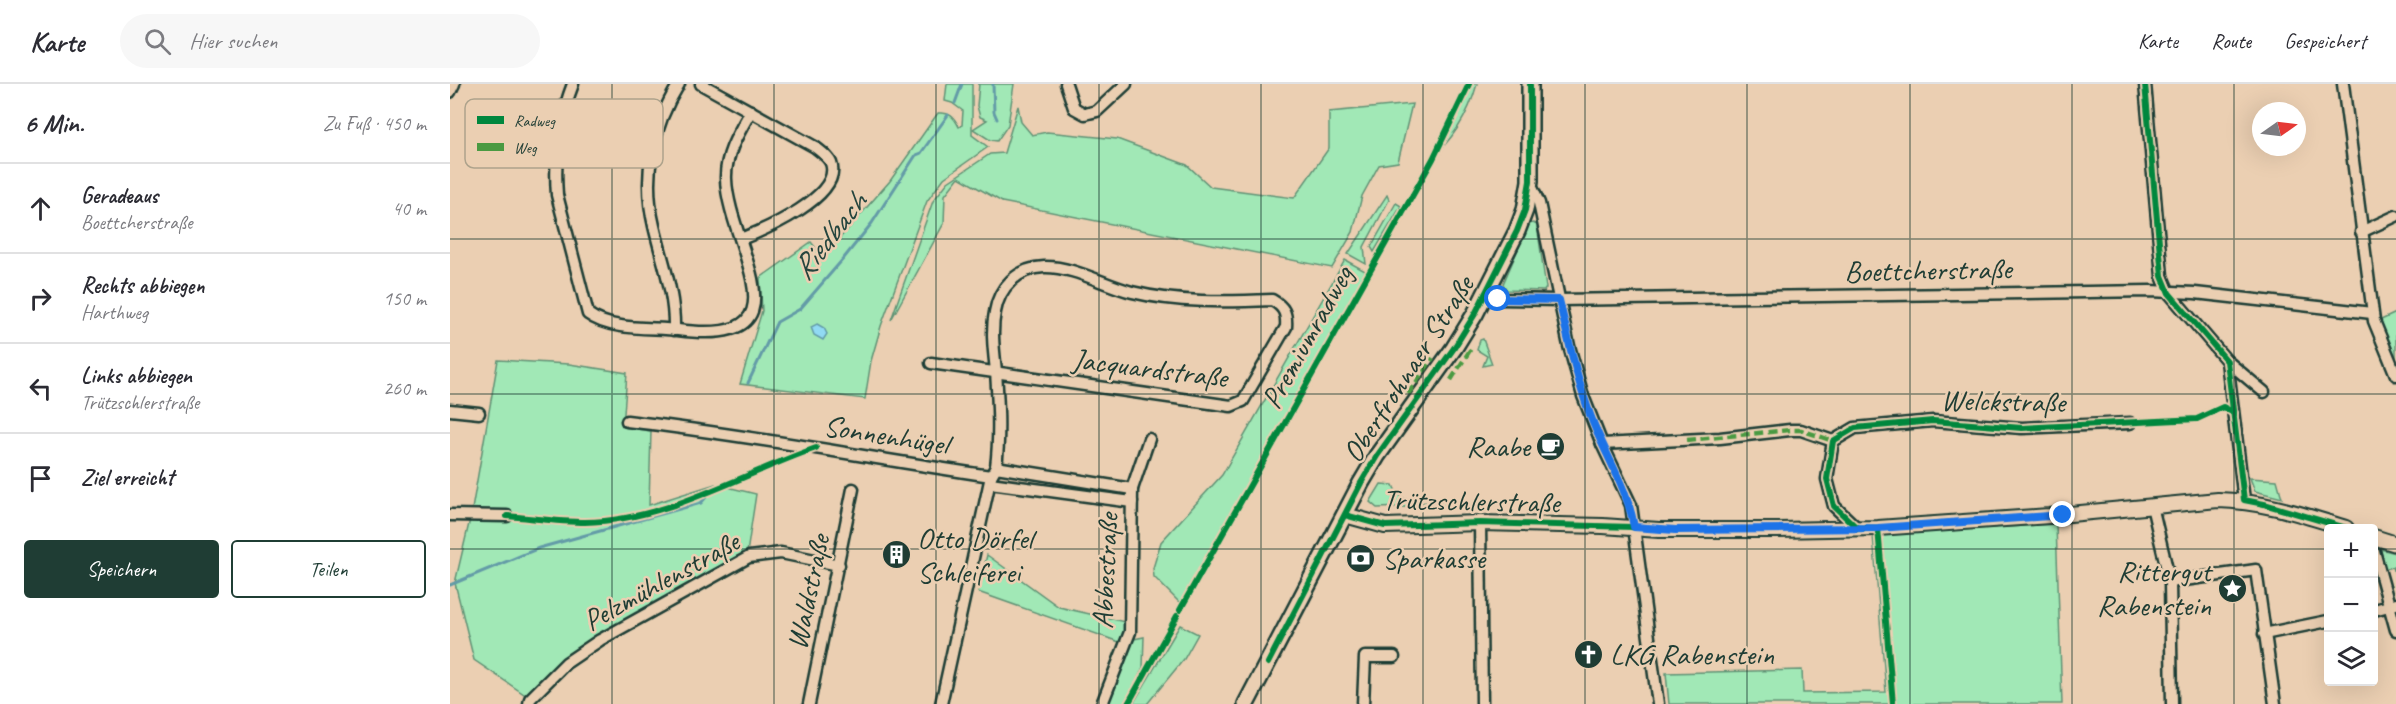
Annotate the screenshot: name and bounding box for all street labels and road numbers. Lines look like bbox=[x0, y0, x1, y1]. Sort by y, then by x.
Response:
street label: Boettcherstraße bbox=[1844, 250, 2014, 290]
street label: Premiumradweg bbox=[1252, 258, 1363, 415]
street label: Oberfrohnaer Straße bbox=[1334, 267, 1484, 469]
street label: Jacquardstraße bbox=[1068, 339, 1232, 397]
street label: Welckstraße bbox=[1941, 381, 2068, 421]
street label: Sonnenhügel bbox=[821, 406, 956, 464]
street label: Trützschlerstraße bbox=[1382, 480, 1562, 522]
street label: Abbestraße bbox=[1083, 510, 1127, 630]
street label: Pelzmühlenstraße bbox=[576, 521, 748, 639]
street label: Waldstraße bbox=[777, 529, 839, 653]

